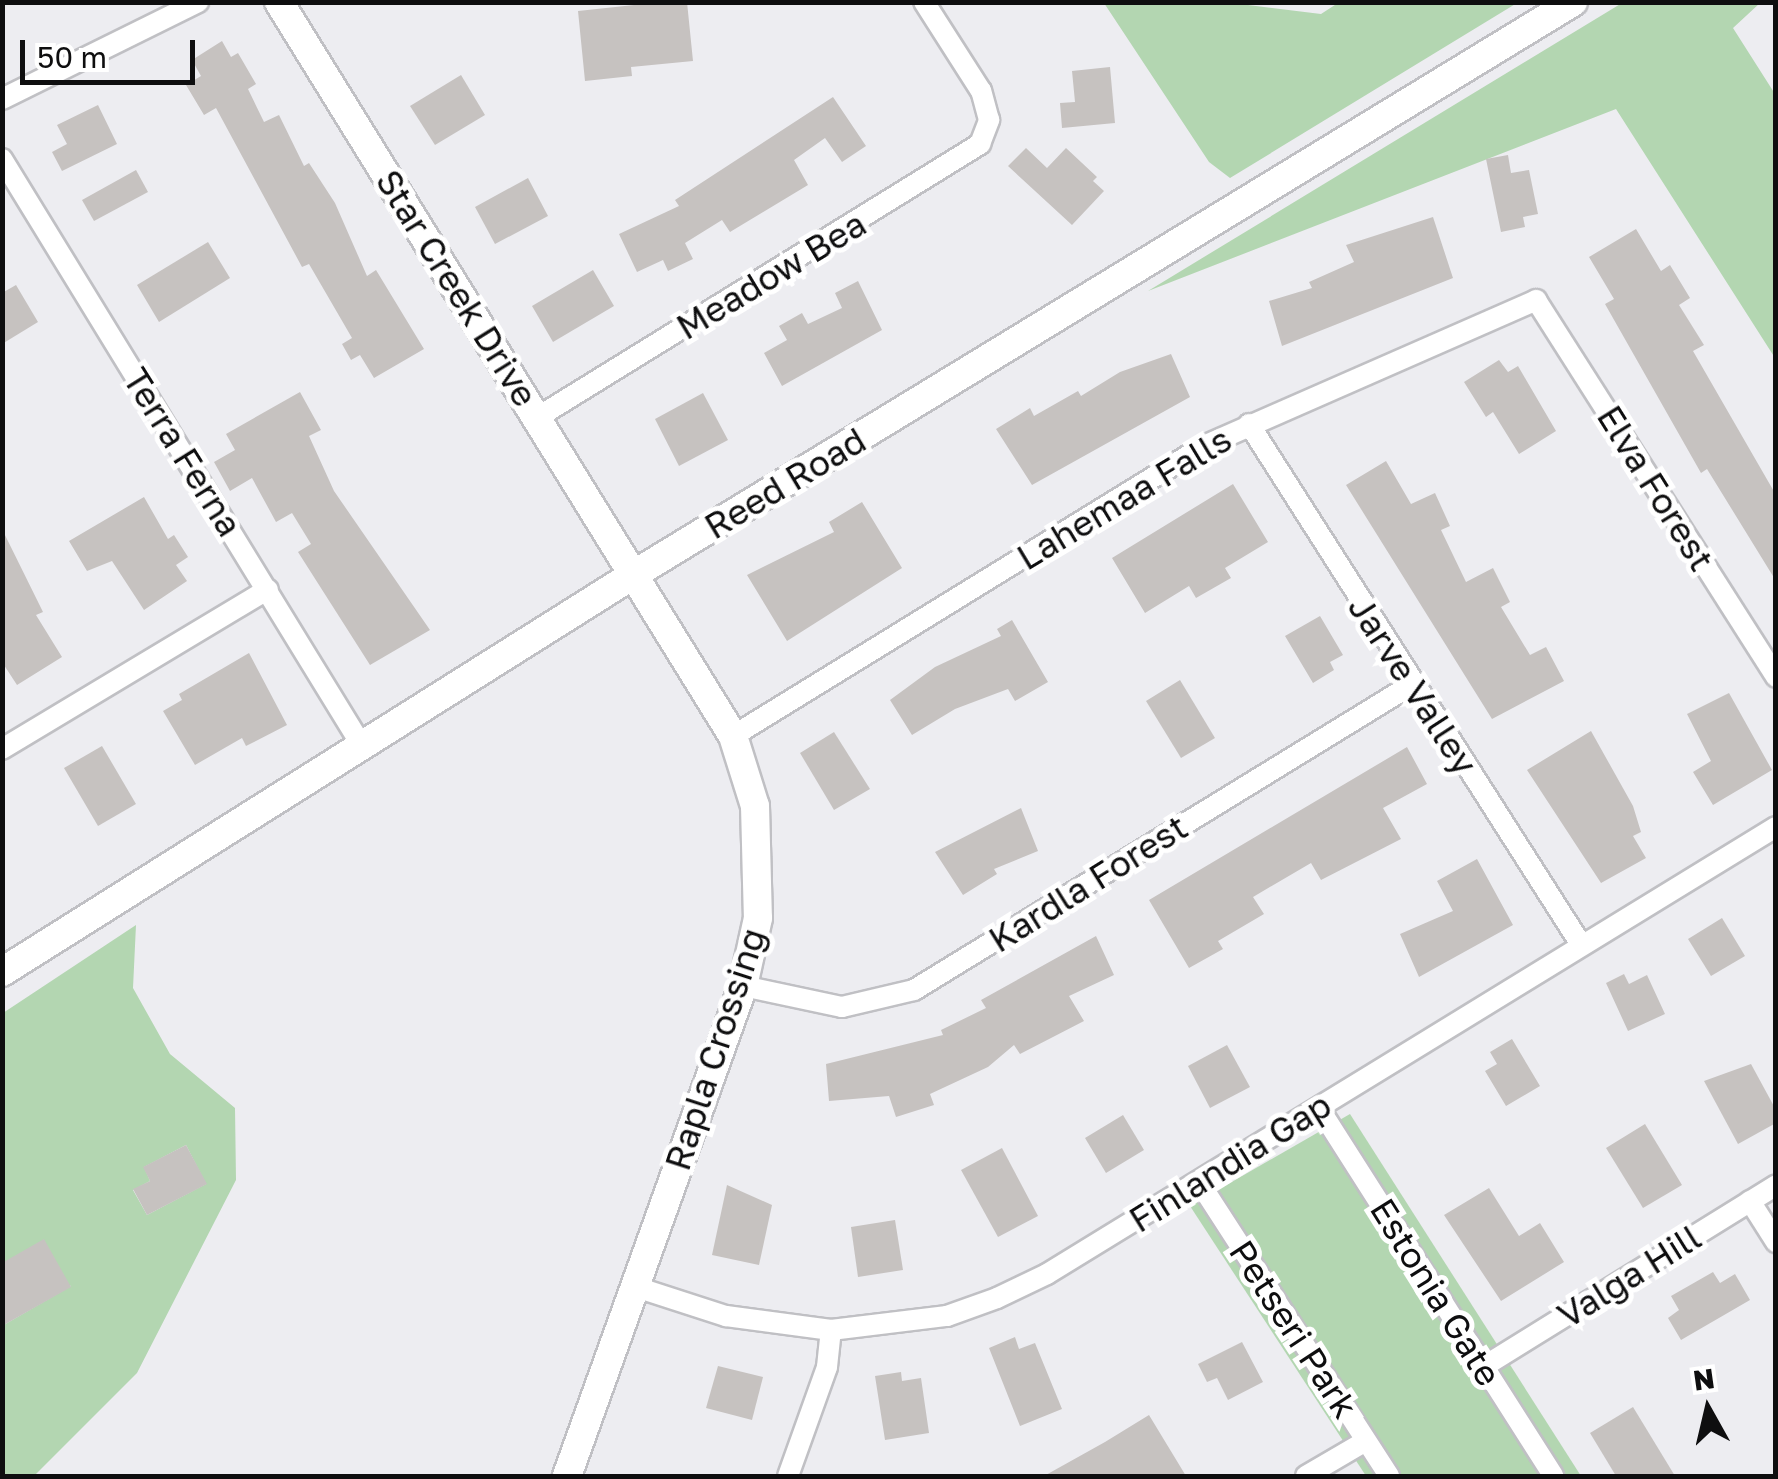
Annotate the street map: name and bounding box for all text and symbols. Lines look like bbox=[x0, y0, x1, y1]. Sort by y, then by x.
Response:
scale bar bbox=[25, 20, 200, 82]
text: 50 m bbox=[37, 39, 107, 75]
street label: Star Creek Drive bbox=[367, 162, 547, 414]
street label: Meadow Bea bbox=[669, 202, 873, 348]
street label: Terra Ferna bbox=[115, 360, 251, 544]
street label: Elva Forest bbox=[1589, 398, 1723, 578]
street label: Lahemaa Falls bbox=[1009, 418, 1239, 578]
street label: Reed Road bbox=[697, 419, 873, 547]
street label: Jarve Valley bbox=[1340, 588, 1486, 782]
street label: Kardla Forest bbox=[981, 805, 1195, 961]
street label: Rapla Crossing bbox=[656, 923, 774, 1175]
street label: Finlandia Gap bbox=[1122, 1083, 1338, 1241]
street label: Estonia Gate bbox=[1362, 1191, 1510, 1393]
street label: Valga Hill bbox=[1550, 1216, 1708, 1336]
street label: Petseri Park bbox=[1221, 1232, 1367, 1426]
north arrow bbox=[1658, 1359, 1758, 1459]
text: N bbox=[1691, 1361, 1717, 1397]

